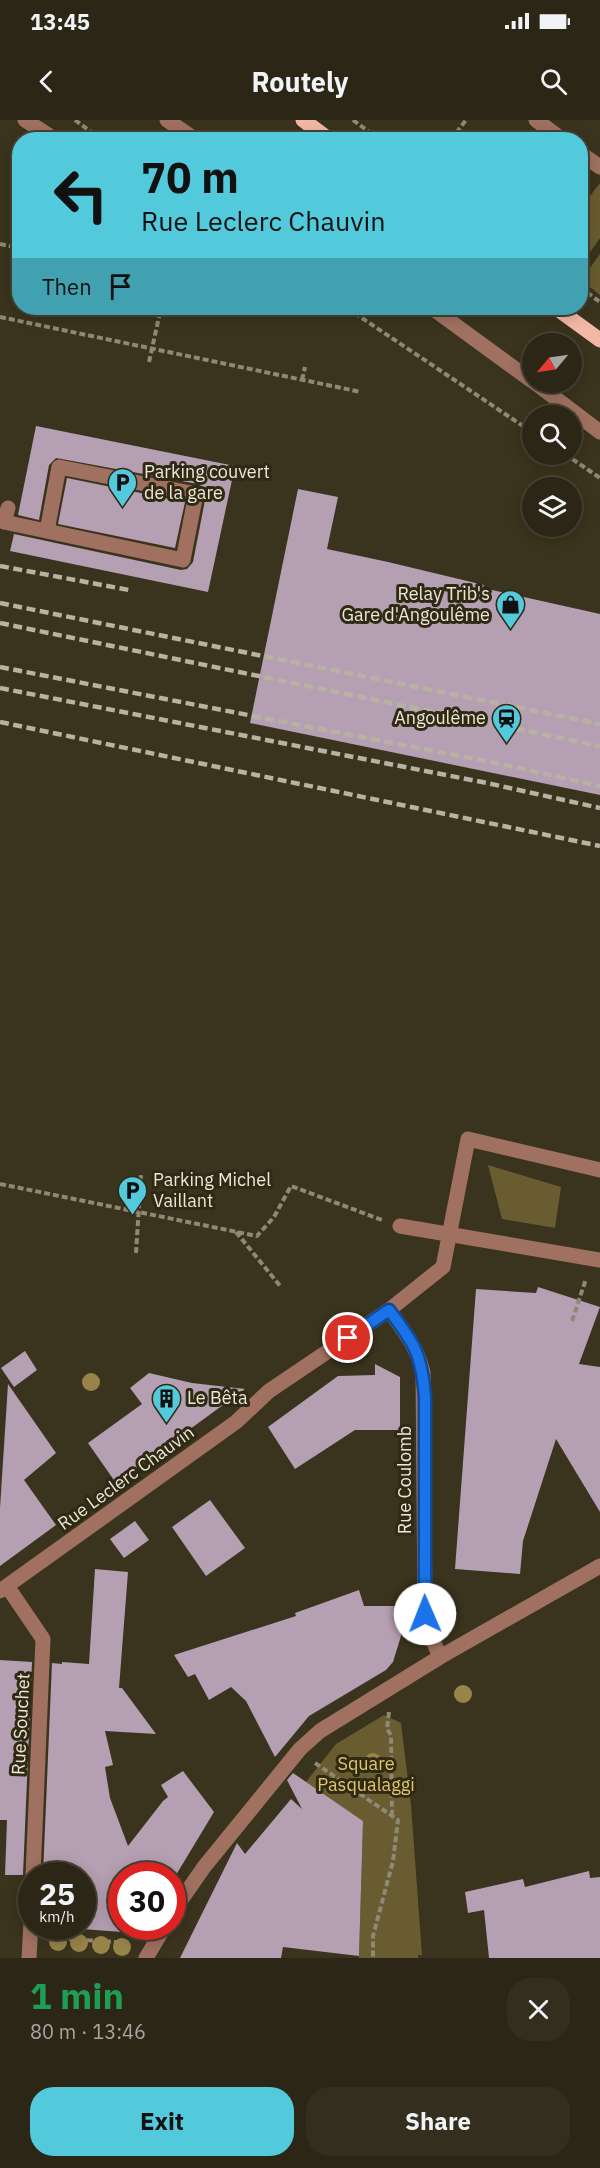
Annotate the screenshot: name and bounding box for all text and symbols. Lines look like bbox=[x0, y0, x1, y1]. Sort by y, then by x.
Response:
text: 13:45 bbox=[30, 7, 90, 36]
text: Routely bbox=[252, 64, 348, 99]
icon: back bbox=[30, 65, 63, 98]
icon: search bbox=[537, 65, 570, 98]
text: 70 m bbox=[141, 150, 239, 205]
icon: left bbox=[42, 156, 120, 234]
text: Rue Leclerc Chauvin bbox=[141, 203, 386, 238]
icon: arrive bbox=[104, 270, 137, 303]
text: Then bbox=[42, 272, 92, 301]
north arrow bbox=[522, 333, 582, 393]
map controls bbox=[522, 333, 582, 537]
button: search bbox=[522, 405, 582, 465]
place label: Parking couvert de la gare bbox=[144, 460, 270, 504]
parking icon: Parking couvert de la gare bbox=[107, 466, 139, 508]
button: layers bbox=[522, 477, 582, 537]
place label: Relay Trib's Gare d'Angoulême bbox=[342, 582, 490, 626]
shop icon: Relay Trib's Gare d'Angoulême bbox=[495, 588, 527, 630]
station icon: Angoulême bbox=[491, 702, 523, 744]
place label: Angoulême bbox=[394, 706, 486, 729]
place label: Parking Michel Vaillant bbox=[153, 1168, 271, 1212]
parking icon: Parking Michel Vaillant bbox=[116, 1174, 148, 1216]
pin bbox=[322, 1312, 373, 1363]
icon: arrive bbox=[331, 1321, 364, 1354]
building icon: Le Bêta bbox=[150, 1382, 182, 1424]
place label: Le Bêta bbox=[187, 1386, 248, 1409]
street label: Rue Leclerc Chauvin bbox=[53, 1420, 198, 1535]
street label: Rue Coulomb bbox=[393, 1426, 416, 1534]
position arrow bbox=[393, 1582, 457, 1646]
street label: Rue Souchet bbox=[6, 1672, 35, 1776]
park label: Square Pasqualaggi bbox=[317, 1752, 415, 1796]
speed limit sign: 30 bbox=[108, 1862, 186, 1940]
text: 25 bbox=[39, 1874, 75, 1913]
text: km/h bbox=[39, 1907, 75, 1926]
text: 1 min bbox=[30, 1972, 124, 2019]
button: close bbox=[507, 1978, 570, 2041]
text: 80 m · 13:46 bbox=[30, 2018, 146, 2045]
button: Exit bbox=[30, 2087, 294, 2156]
button: Share bbox=[306, 2087, 570, 2156]

